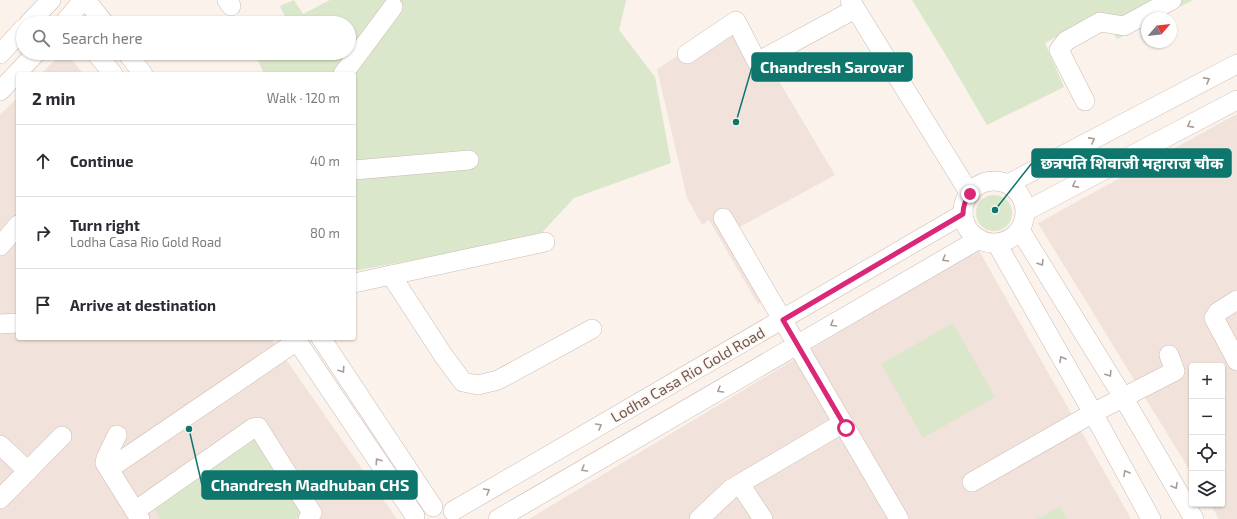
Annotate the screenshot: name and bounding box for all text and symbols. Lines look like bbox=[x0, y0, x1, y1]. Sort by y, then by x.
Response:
north arrow bbox=[1141, 12, 1177, 48]
search box bbox=[16, 16, 356, 60]
icon: search bbox=[30, 27, 52, 49]
text: Search here bbox=[62, 29, 143, 47]
callout: Chandresh Sarovar bbox=[752, 53, 912, 81]
text: Chandresh Sarovar bbox=[760, 57, 904, 76]
one-way arrow bbox=[1203, 77, 1210, 84]
text: 2 min bbox=[32, 88, 75, 108]
text: Walk · 120 m bbox=[267, 90, 340, 106]
one-way arrow bbox=[1187, 120, 1194, 127]
one-way arrow bbox=[1088, 137, 1095, 145]
callout: छत्रपति शिवाजी महाराज चौक bbox=[1032, 149, 1231, 177]
icon: ahead bbox=[32, 150, 54, 172]
text: Continue bbox=[70, 152, 133, 170]
text: 40 m bbox=[310, 153, 340, 169]
text: छत्रपति शिवाजी महाराज चौक bbox=[1041, 153, 1224, 172]
one-way arrow bbox=[1072, 180, 1079, 188]
route end bbox=[961, 185, 979, 203]
text: Turn right bbox=[70, 216, 140, 234]
icon: right bbox=[32, 222, 54, 244]
text: 80 m bbox=[310, 225, 340, 241]
text: Lodha Casa Rio Gold Road bbox=[70, 234, 222, 250]
one-way arrow bbox=[942, 255, 949, 262]
one-way arrow bbox=[1036, 259, 1043, 266]
icon: arrive bbox=[32, 294, 54, 316]
text: Arrive at destination bbox=[70, 296, 216, 314]
one-way arrow bbox=[830, 320, 837, 327]
street label: Lodha Casa Rio Gold Road bbox=[607, 323, 768, 426]
one-way arrow bbox=[1060, 356, 1067, 363]
map controls bbox=[1189, 363, 1225, 507]
button: + bbox=[1189, 363, 1225, 399]
one-way arrow bbox=[337, 366, 344, 373]
one-way arrow bbox=[1105, 370, 1112, 377]
one-way arrow bbox=[717, 385, 724, 392]
button: − bbox=[1189, 399, 1225, 435]
route start bbox=[837, 419, 855, 437]
one-way arrow bbox=[595, 424, 602, 431]
button: locate bbox=[1189, 435, 1225, 471]
one-way arrow bbox=[375, 458, 382, 465]
one-way arrow bbox=[581, 465, 588, 472]
one-way arrow bbox=[1123, 470, 1130, 477]
callout: Chandresh Madhuban CHS bbox=[202, 471, 417, 499]
button: layers bbox=[1189, 471, 1225, 507]
text: Chandresh Madhuban CHS bbox=[211, 475, 409, 494]
one-way arrow bbox=[1171, 482, 1178, 489]
one-way arrow bbox=[483, 489, 490, 496]

